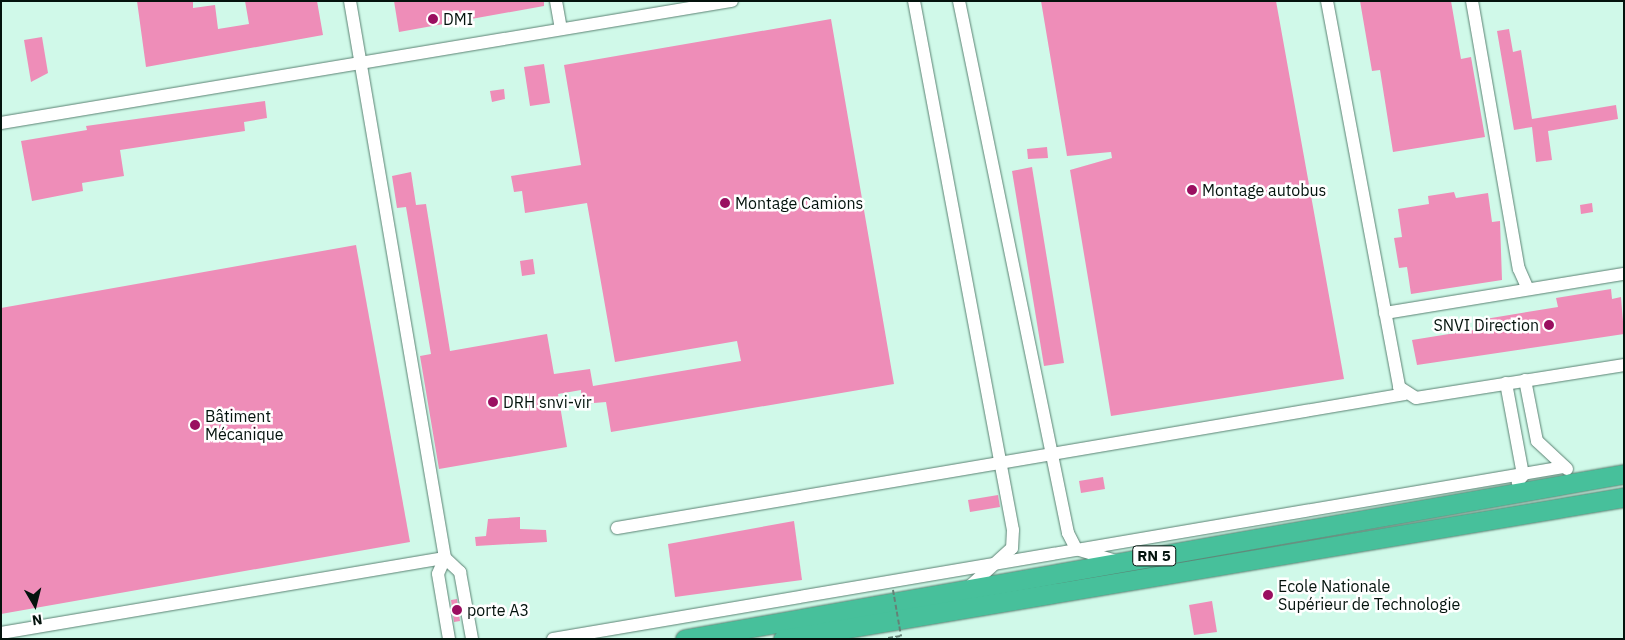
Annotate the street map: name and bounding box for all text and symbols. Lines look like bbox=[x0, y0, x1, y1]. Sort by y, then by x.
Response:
place label: DMI bbox=[443, 9, 473, 29]
marker: DMI bbox=[427, 13, 439, 25]
place label: Montage autobus bbox=[1202, 180, 1326, 200]
marker: Montage autobus bbox=[1186, 184, 1198, 196]
place label: Montage Camions bbox=[735, 193, 863, 213]
marker: Montage Camions bbox=[719, 197, 731, 209]
place label: SNVI Direction bbox=[1433, 315, 1539, 335]
marker: SNVI Direction bbox=[1543, 319, 1555, 331]
place label: DRH snvi-vir bbox=[503, 392, 592, 412]
marker: DRH snvi-vir bbox=[487, 396, 499, 408]
place label: Bâtiment Mécanique bbox=[205, 406, 284, 444]
marker: Bâtiment Mécanique bbox=[189, 419, 201, 431]
road number: RN 5 bbox=[1132, 544, 1176, 568]
place label: Ecole Nationale Supérieur de Technologie bbox=[1278, 576, 1460, 614]
north arrow bbox=[10, 580, 60, 630]
marker: Ecole Nationale Supérieur de Technologie bbox=[1262, 589, 1274, 601]
place label: porte A3 bbox=[467, 600, 529, 620]
marker: porte A3 bbox=[451, 604, 463, 616]
text: N bbox=[31, 610, 43, 629]

